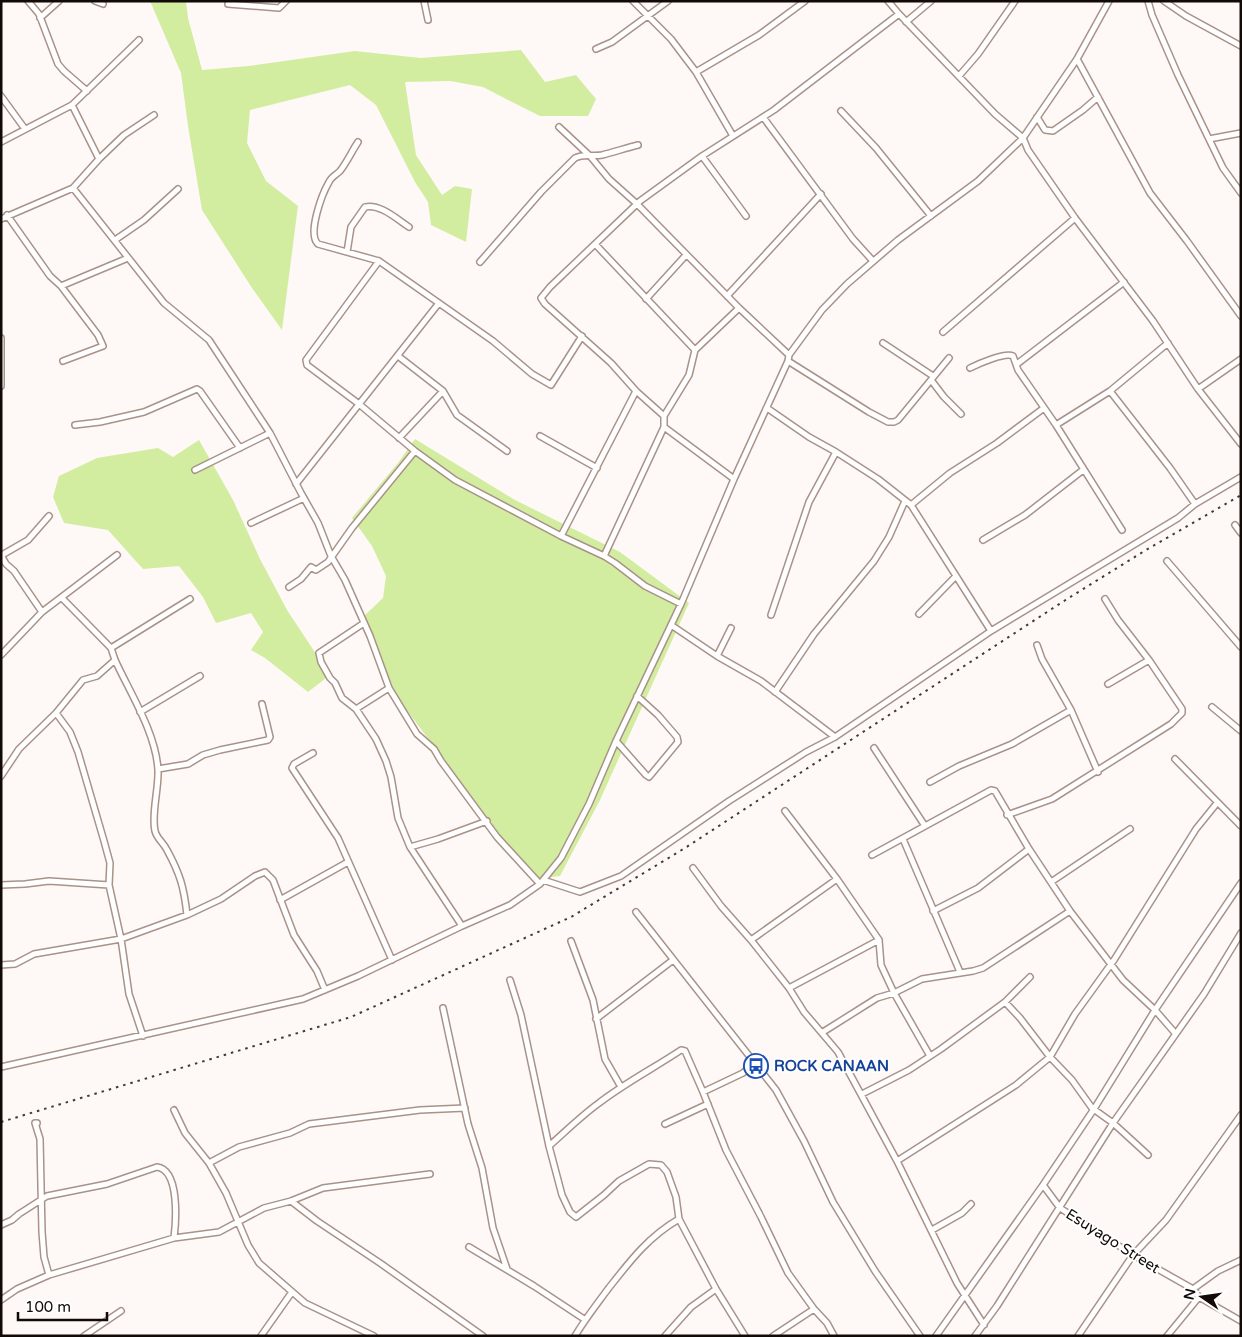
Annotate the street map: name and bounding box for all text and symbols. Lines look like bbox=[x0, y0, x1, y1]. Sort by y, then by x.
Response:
bus stop icon: ROCK CANAAN bbox=[743, 1053, 769, 1079]
place label: ROCK CANAAN bbox=[774, 1057, 889, 1075]
street label: Esuyago Street bbox=[1063, 1205, 1164, 1277]
north arrow bbox=[1177, 1272, 1227, 1322]
text: N bbox=[1180, 1287, 1199, 1302]
scale bar bbox=[18, 1290, 106, 1322]
text: 100 m bbox=[25, 1298, 71, 1316]

